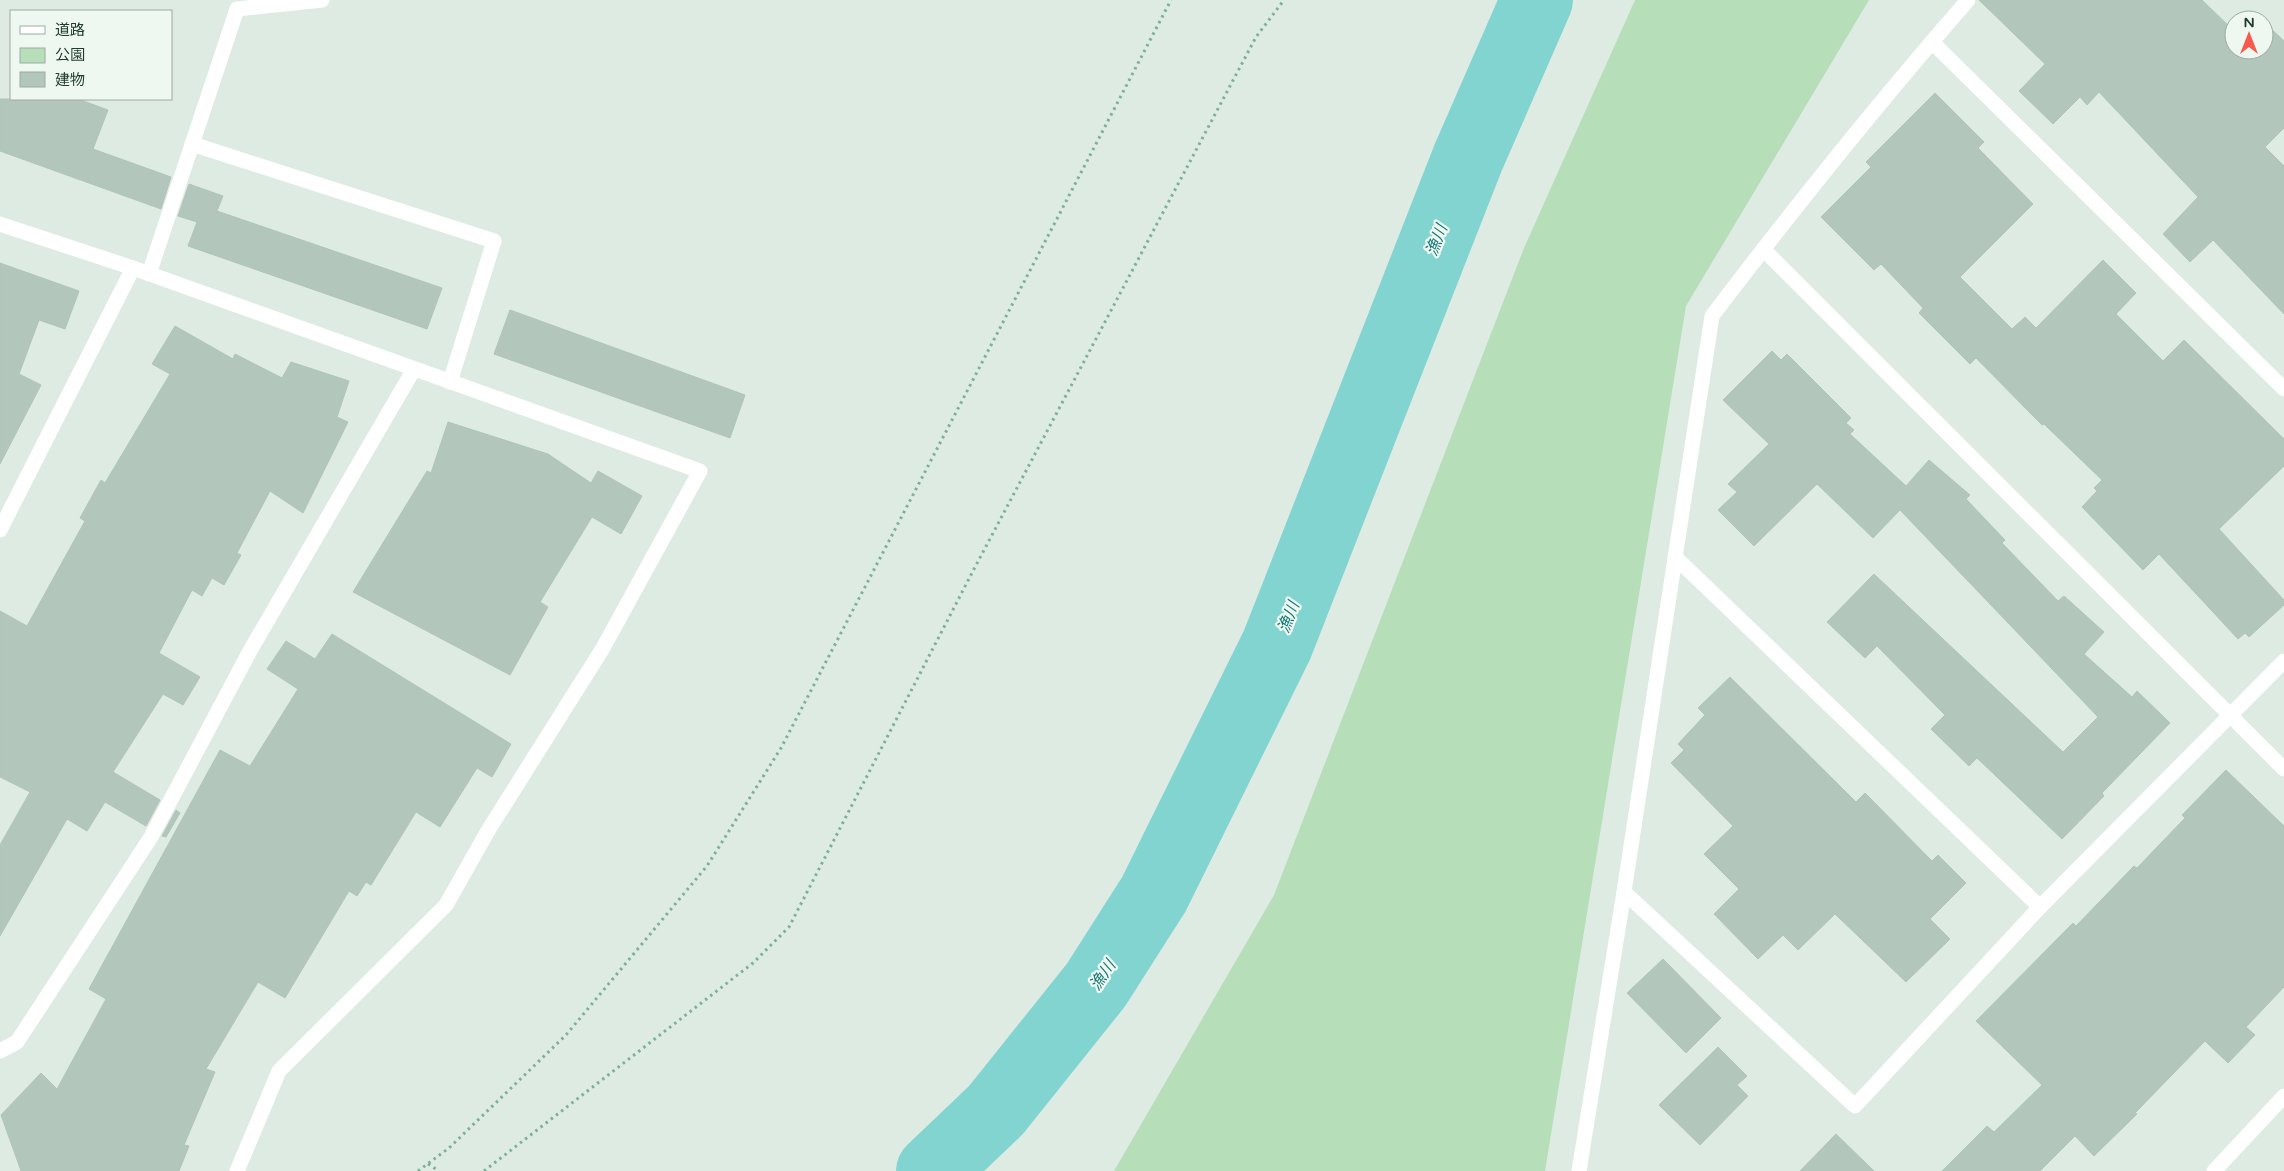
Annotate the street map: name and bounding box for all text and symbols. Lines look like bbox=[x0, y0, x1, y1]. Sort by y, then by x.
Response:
legend bbox=[10, 10, 172, 100]
north arrow bbox=[2224, 10, 2274, 60]
text: N bbox=[2243, 14, 2255, 31]
text: 道路 bbox=[55, 21, 85, 39]
text: 公園 bbox=[55, 46, 85, 64]
text: 建物 bbox=[55, 71, 85, 89]
water label: 漁川 bbox=[1422, 220, 1453, 259]
water label: 漁川 bbox=[1274, 597, 1305, 636]
water label: 漁川 bbox=[1086, 955, 1121, 994]

